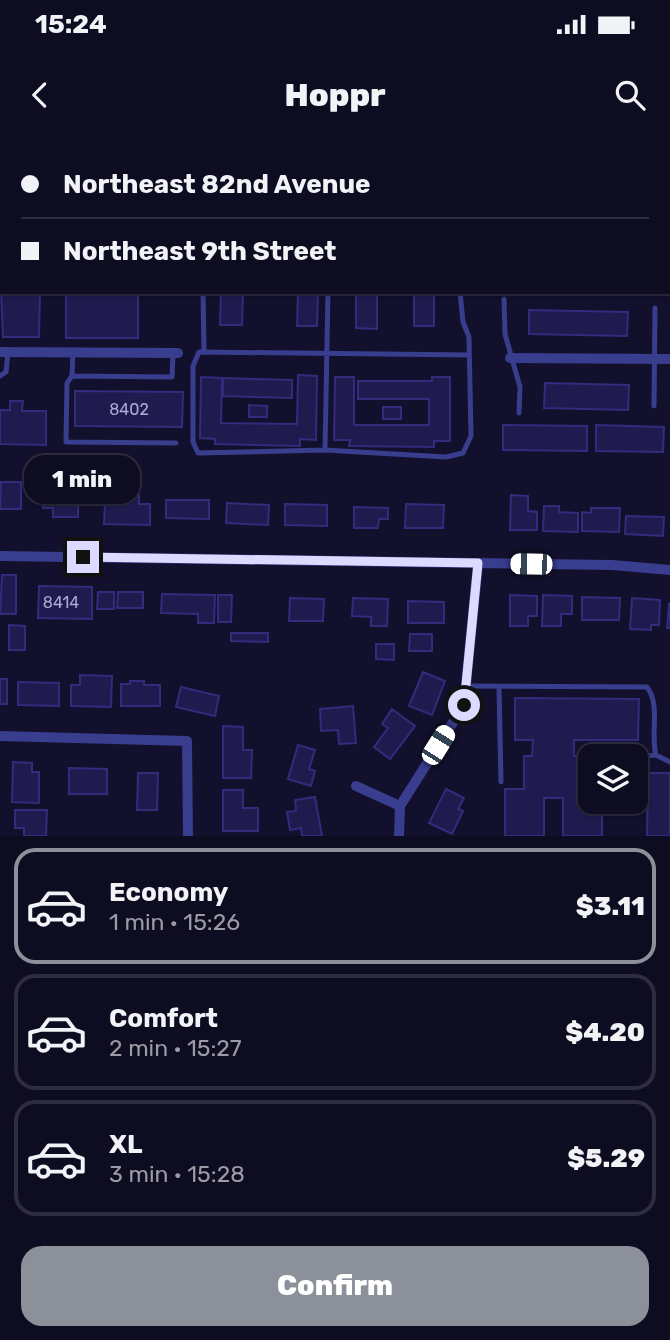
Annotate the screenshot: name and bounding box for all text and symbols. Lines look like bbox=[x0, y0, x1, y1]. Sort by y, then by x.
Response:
text: 15:24 bbox=[35, 9, 107, 40]
icon: back bbox=[21, 76, 59, 114]
text: Hoppr bbox=[284, 76, 386, 114]
icon: search bbox=[611, 76, 649, 114]
text: Northeast 82nd Avenue bbox=[63, 169, 371, 200]
text: Northeast 9th Street bbox=[63, 236, 337, 267]
house number: 8402 bbox=[109, 400, 149, 419]
callout: 1 min bbox=[25, 456, 141, 504]
text: 1 min bbox=[52, 465, 112, 493]
route end bbox=[67, 541, 99, 573]
car bbox=[510, 553, 553, 575]
house number: 8414 bbox=[43, 593, 79, 612]
route start bbox=[448, 689, 480, 721]
car bbox=[418, 722, 459, 768]
map controls bbox=[578, 744, 648, 814]
button: layers bbox=[578, 744, 648, 814]
icon: car bbox=[25, 875, 88, 938]
text: Economy bbox=[109, 877, 228, 908]
text: $3.11 bbox=[576, 891, 645, 922]
text: 1 min · 15:26 bbox=[109, 908, 240, 936]
icon: car bbox=[25, 1001, 88, 1064]
text: Comfort bbox=[109, 1003, 218, 1034]
text: $4.20 bbox=[565, 1017, 645, 1048]
text: 2 min · 15:27 bbox=[109, 1034, 242, 1062]
icon: car bbox=[25, 1127, 88, 1190]
text: XL bbox=[109, 1129, 142, 1160]
text: $5.29 bbox=[567, 1143, 645, 1174]
text: 3 min · 15:28 bbox=[109, 1160, 245, 1188]
button: Confirm bbox=[21, 1246, 649, 1326]

